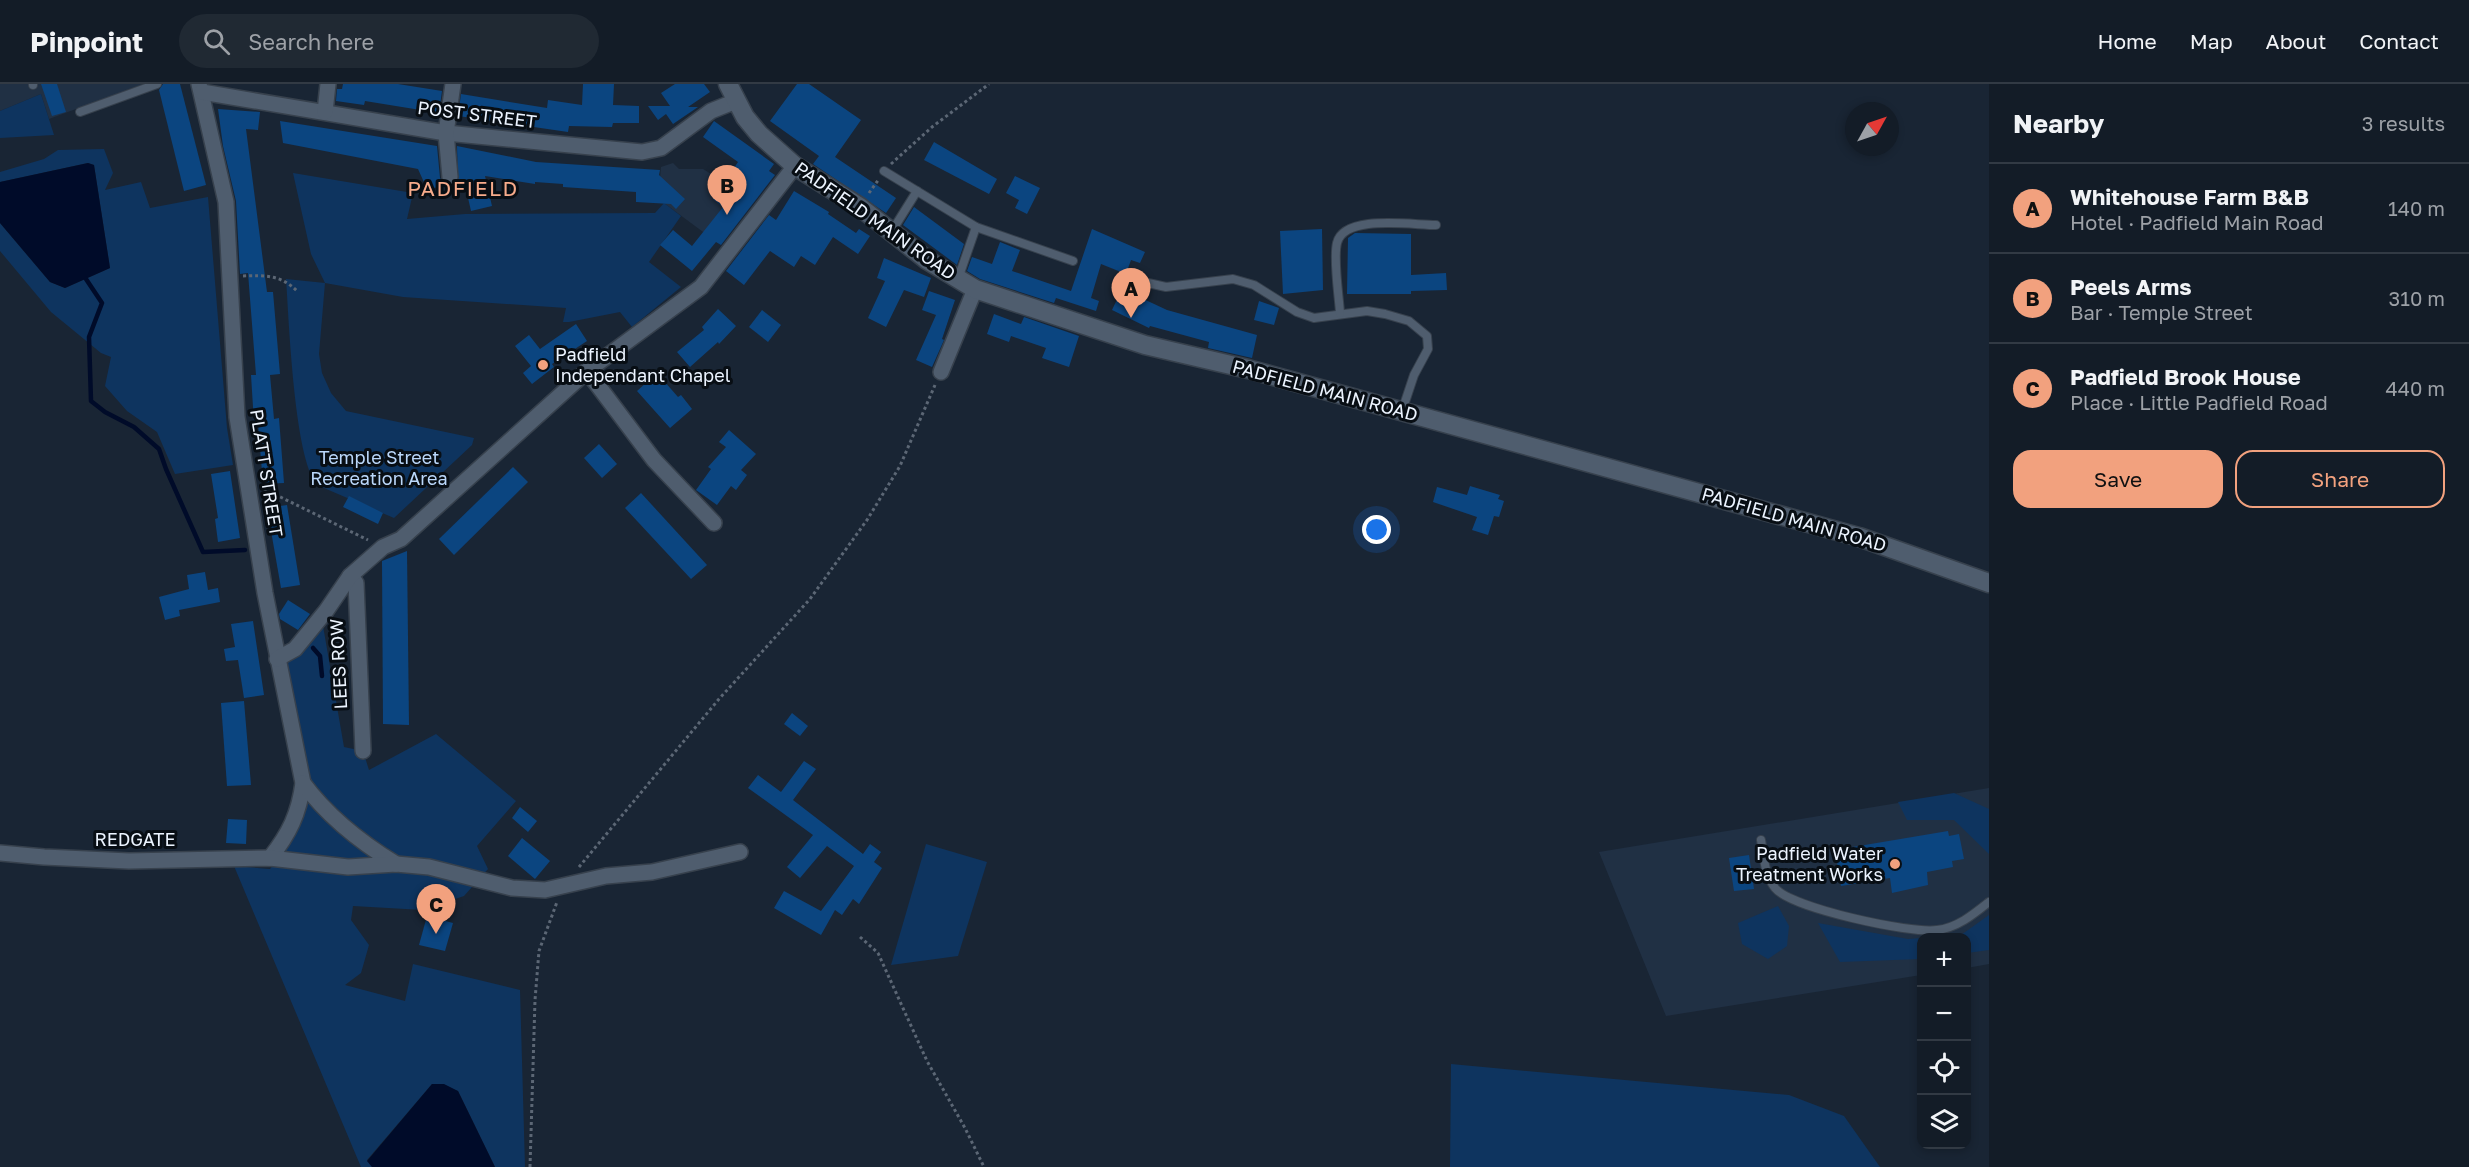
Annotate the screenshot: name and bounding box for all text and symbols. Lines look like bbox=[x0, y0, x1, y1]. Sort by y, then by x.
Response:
search box bbox=[179, 14, 599, 68]
text: Pinpoint bbox=[30, 25, 143, 58]
icon: search bbox=[200, 25, 233, 58]
text: Search here bbox=[248, 28, 374, 55]
text: Home bbox=[2097, 28, 2157, 54]
text: Map bbox=[2190, 28, 2233, 54]
text: About bbox=[2266, 28, 2326, 54]
text: Contact bbox=[2359, 28, 2439, 54]
street label: POST STREET bbox=[416, 96, 538, 132]
north arrow bbox=[1845, 102, 1899, 156]
text: Nearby bbox=[2013, 108, 2104, 139]
text: 3 results bbox=[2362, 111, 2445, 135]
street label: PADFIELD MAIN ROAD bbox=[791, 156, 960, 284]
pin: B bbox=[708, 166, 746, 215]
district label: PADFIELD bbox=[407, 175, 519, 201]
text: Whitehouse Farm B&B bbox=[2070, 183, 2309, 210]
text: A bbox=[2025, 196, 2040, 220]
text: 140 m bbox=[2388, 196, 2445, 220]
text: Hotel · Padfield Main Road bbox=[2070, 210, 2324, 234]
pin: A bbox=[1112, 268, 1150, 318]
text: Peels Arms bbox=[2070, 273, 2191, 300]
text: B bbox=[2025, 286, 2040, 310]
text: 310 m bbox=[2389, 286, 2445, 310]
text: Bar · Temple Street bbox=[2070, 300, 2253, 324]
place label: Padfield Independant Chapel bbox=[555, 343, 731, 386]
street label: PADFIELD MAIN ROAD bbox=[1230, 355, 1420, 425]
marker: Padfield Independant Chapel bbox=[536, 358, 550, 372]
text: Padfield Brook House bbox=[2070, 363, 2301, 390]
text: C bbox=[2025, 376, 2040, 400]
text: 440 m bbox=[2386, 376, 2445, 400]
text: Place · Little Padfield Road bbox=[2070, 390, 2328, 414]
street label: PLATT STREET bbox=[246, 408, 288, 538]
park label: Temple Street Recreation Area bbox=[310, 446, 448, 489]
button: Save bbox=[2013, 450, 2223, 508]
button: Share bbox=[2235, 450, 2445, 508]
street label: PADFIELD MAIN ROAD bbox=[1699, 482, 1889, 556]
your location bbox=[1362, 515, 1391, 544]
street label: LEES ROW bbox=[325, 618, 351, 710]
street label: REDGATE bbox=[95, 828, 175, 850]
place label: Padfield Water Treatment Works bbox=[1736, 842, 1883, 885]
marker: Padfield Water Treatment Works bbox=[1888, 857, 1902, 871]
pin: C bbox=[416, 884, 456, 934]
map controls bbox=[1917, 933, 1971, 1149]
button: + bbox=[1917, 933, 1971, 987]
button: − bbox=[1917, 987, 1971, 1041]
button: locate bbox=[1917, 1041, 1971, 1095]
button: layers bbox=[1917, 1095, 1971, 1149]

